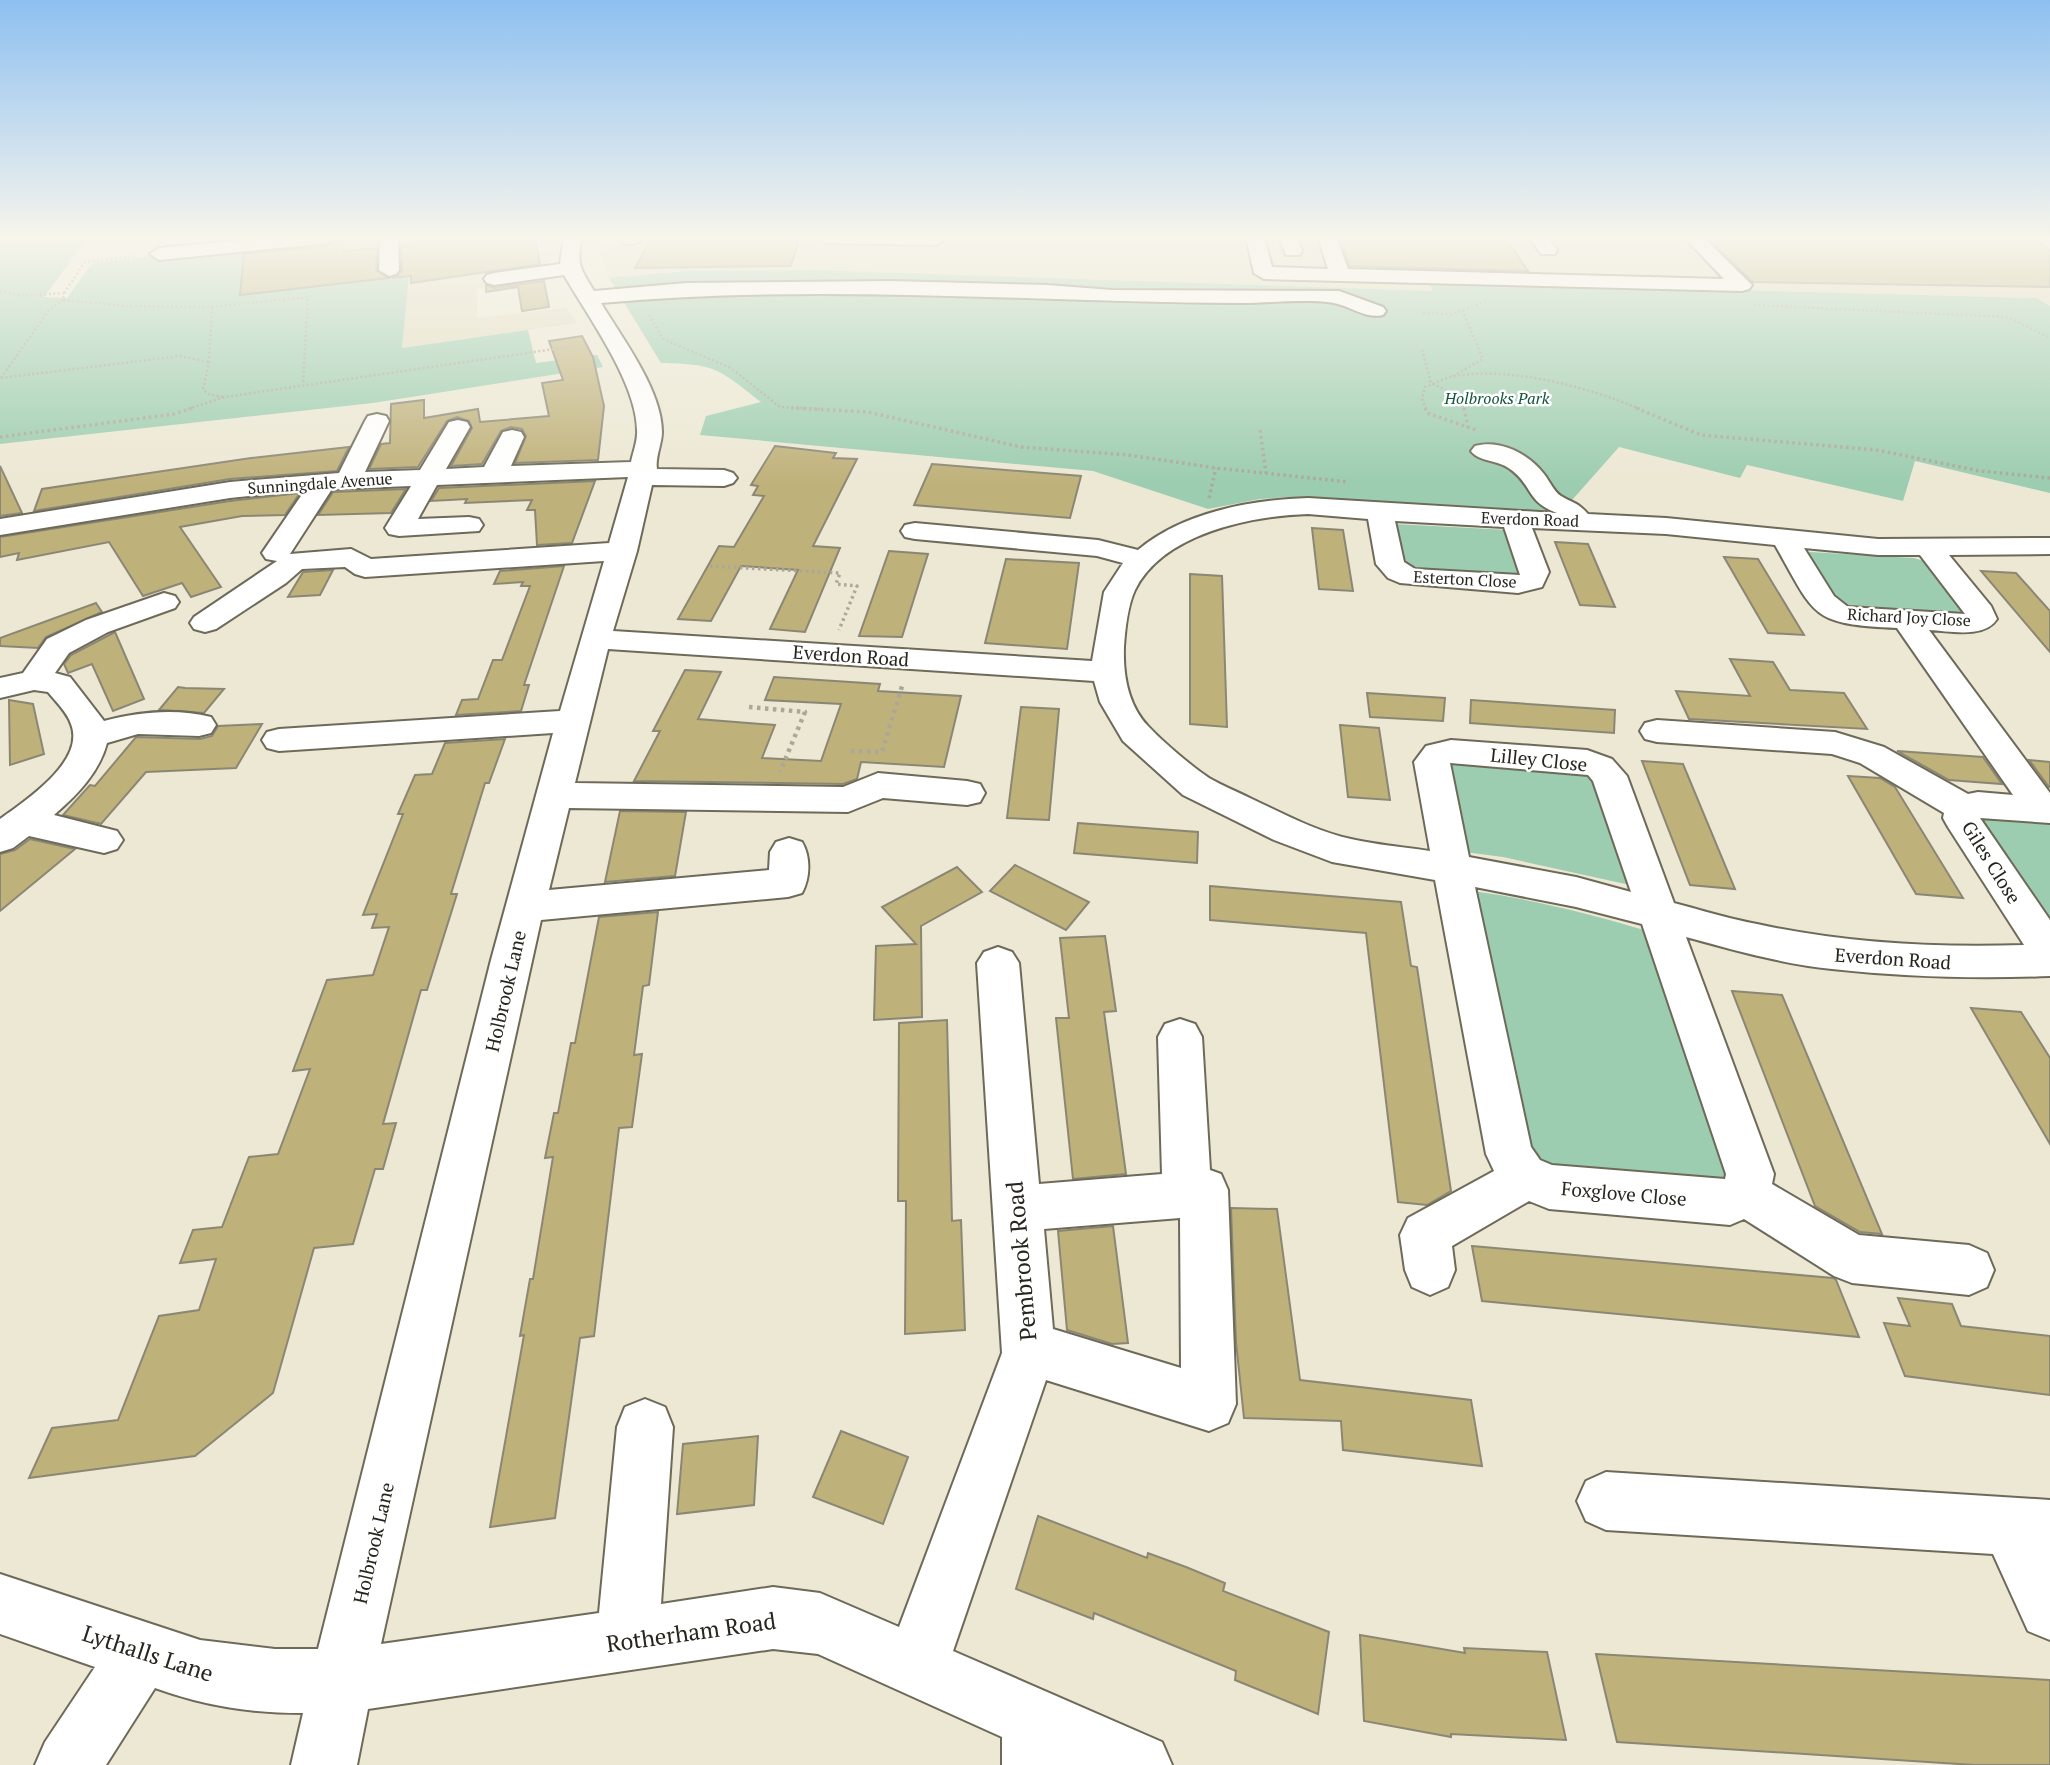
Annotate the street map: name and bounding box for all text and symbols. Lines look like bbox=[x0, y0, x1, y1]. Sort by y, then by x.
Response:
park label: Holbrooks Park bbox=[1444, 387, 1550, 409]
street label: Sunningdale Avenue bbox=[247, 467, 393, 499]
street label: Everdon Road bbox=[1481, 506, 1580, 532]
street label: Esterton Close bbox=[1413, 565, 1517, 593]
street label: Richard Joy Close bbox=[1847, 603, 1971, 631]
street label: Everdon Road bbox=[792, 638, 910, 672]
street label: Lilley Close bbox=[1489, 741, 1589, 777]
street label: Giles Close bbox=[1957, 816, 2027, 908]
street label: Holbrook Lane bbox=[479, 928, 531, 1054]
street label: Everdon Road bbox=[1834, 941, 1952, 975]
street label: Foxglove Close bbox=[1560, 1175, 1688, 1211]
street label: Pembrook Road bbox=[999, 1180, 1043, 1342]
street label: Holbrook Lane bbox=[347, 1480, 399, 1606]
street label: Rotherham Road bbox=[604, 1605, 778, 1659]
street label: Lythalls Lane bbox=[79, 1617, 217, 1689]

